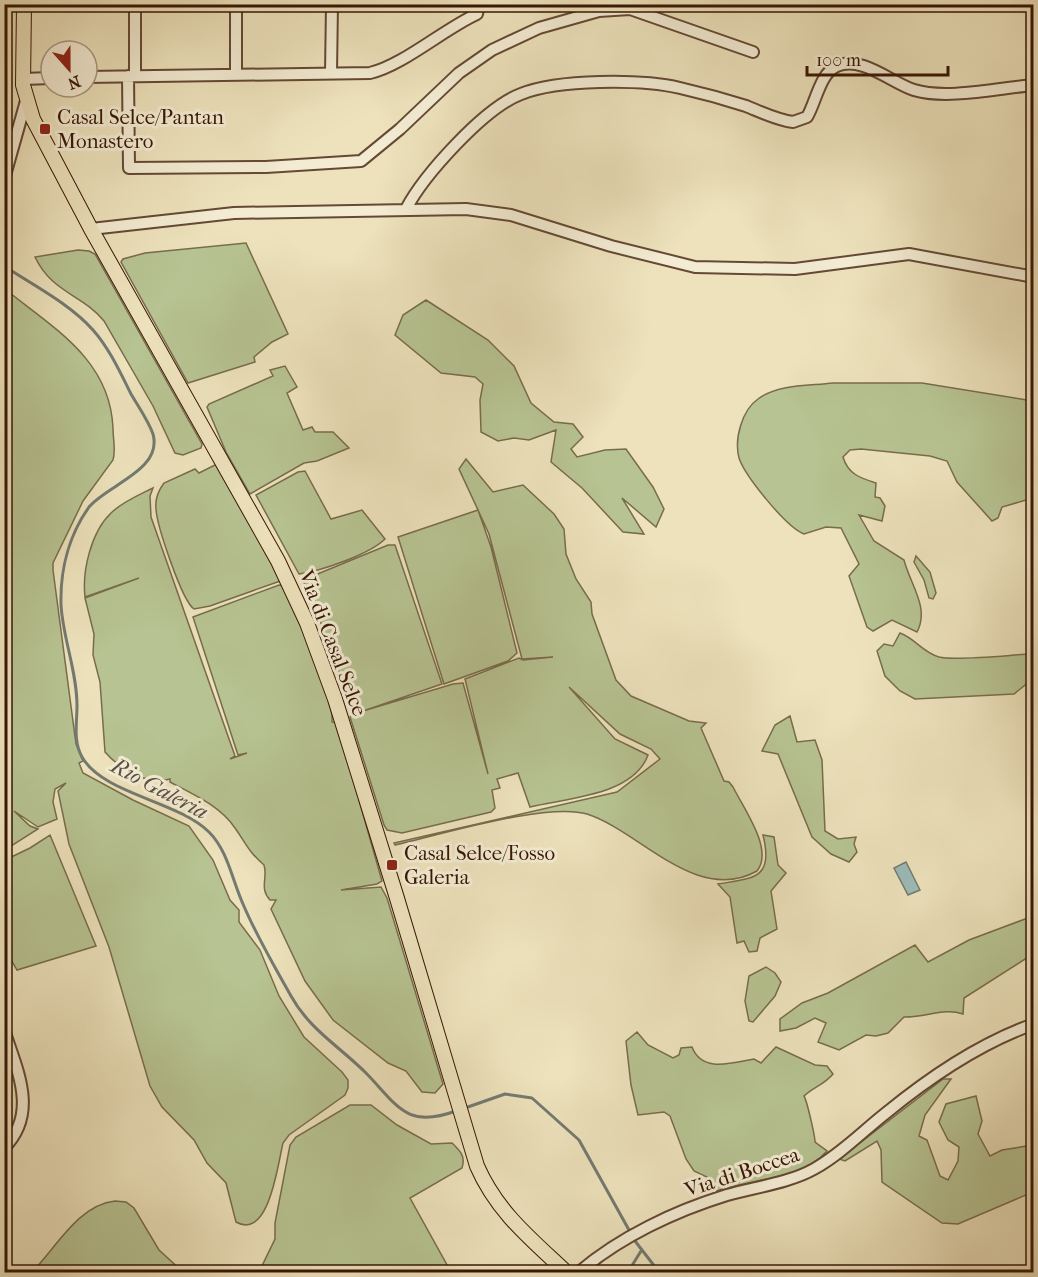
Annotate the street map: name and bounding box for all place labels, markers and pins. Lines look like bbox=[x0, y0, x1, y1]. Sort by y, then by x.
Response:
place label: Casal Selce/Pantan Monastero bbox=[57, 105, 224, 153]
marker: Casal Selce/Pantan Monastero bbox=[38, 122, 52, 136]
place label: Casal Selce/Fosso Galeria bbox=[404, 841, 555, 889]
marker: Casal Selce/Fosso Galeria bbox=[385, 858, 399, 872]

